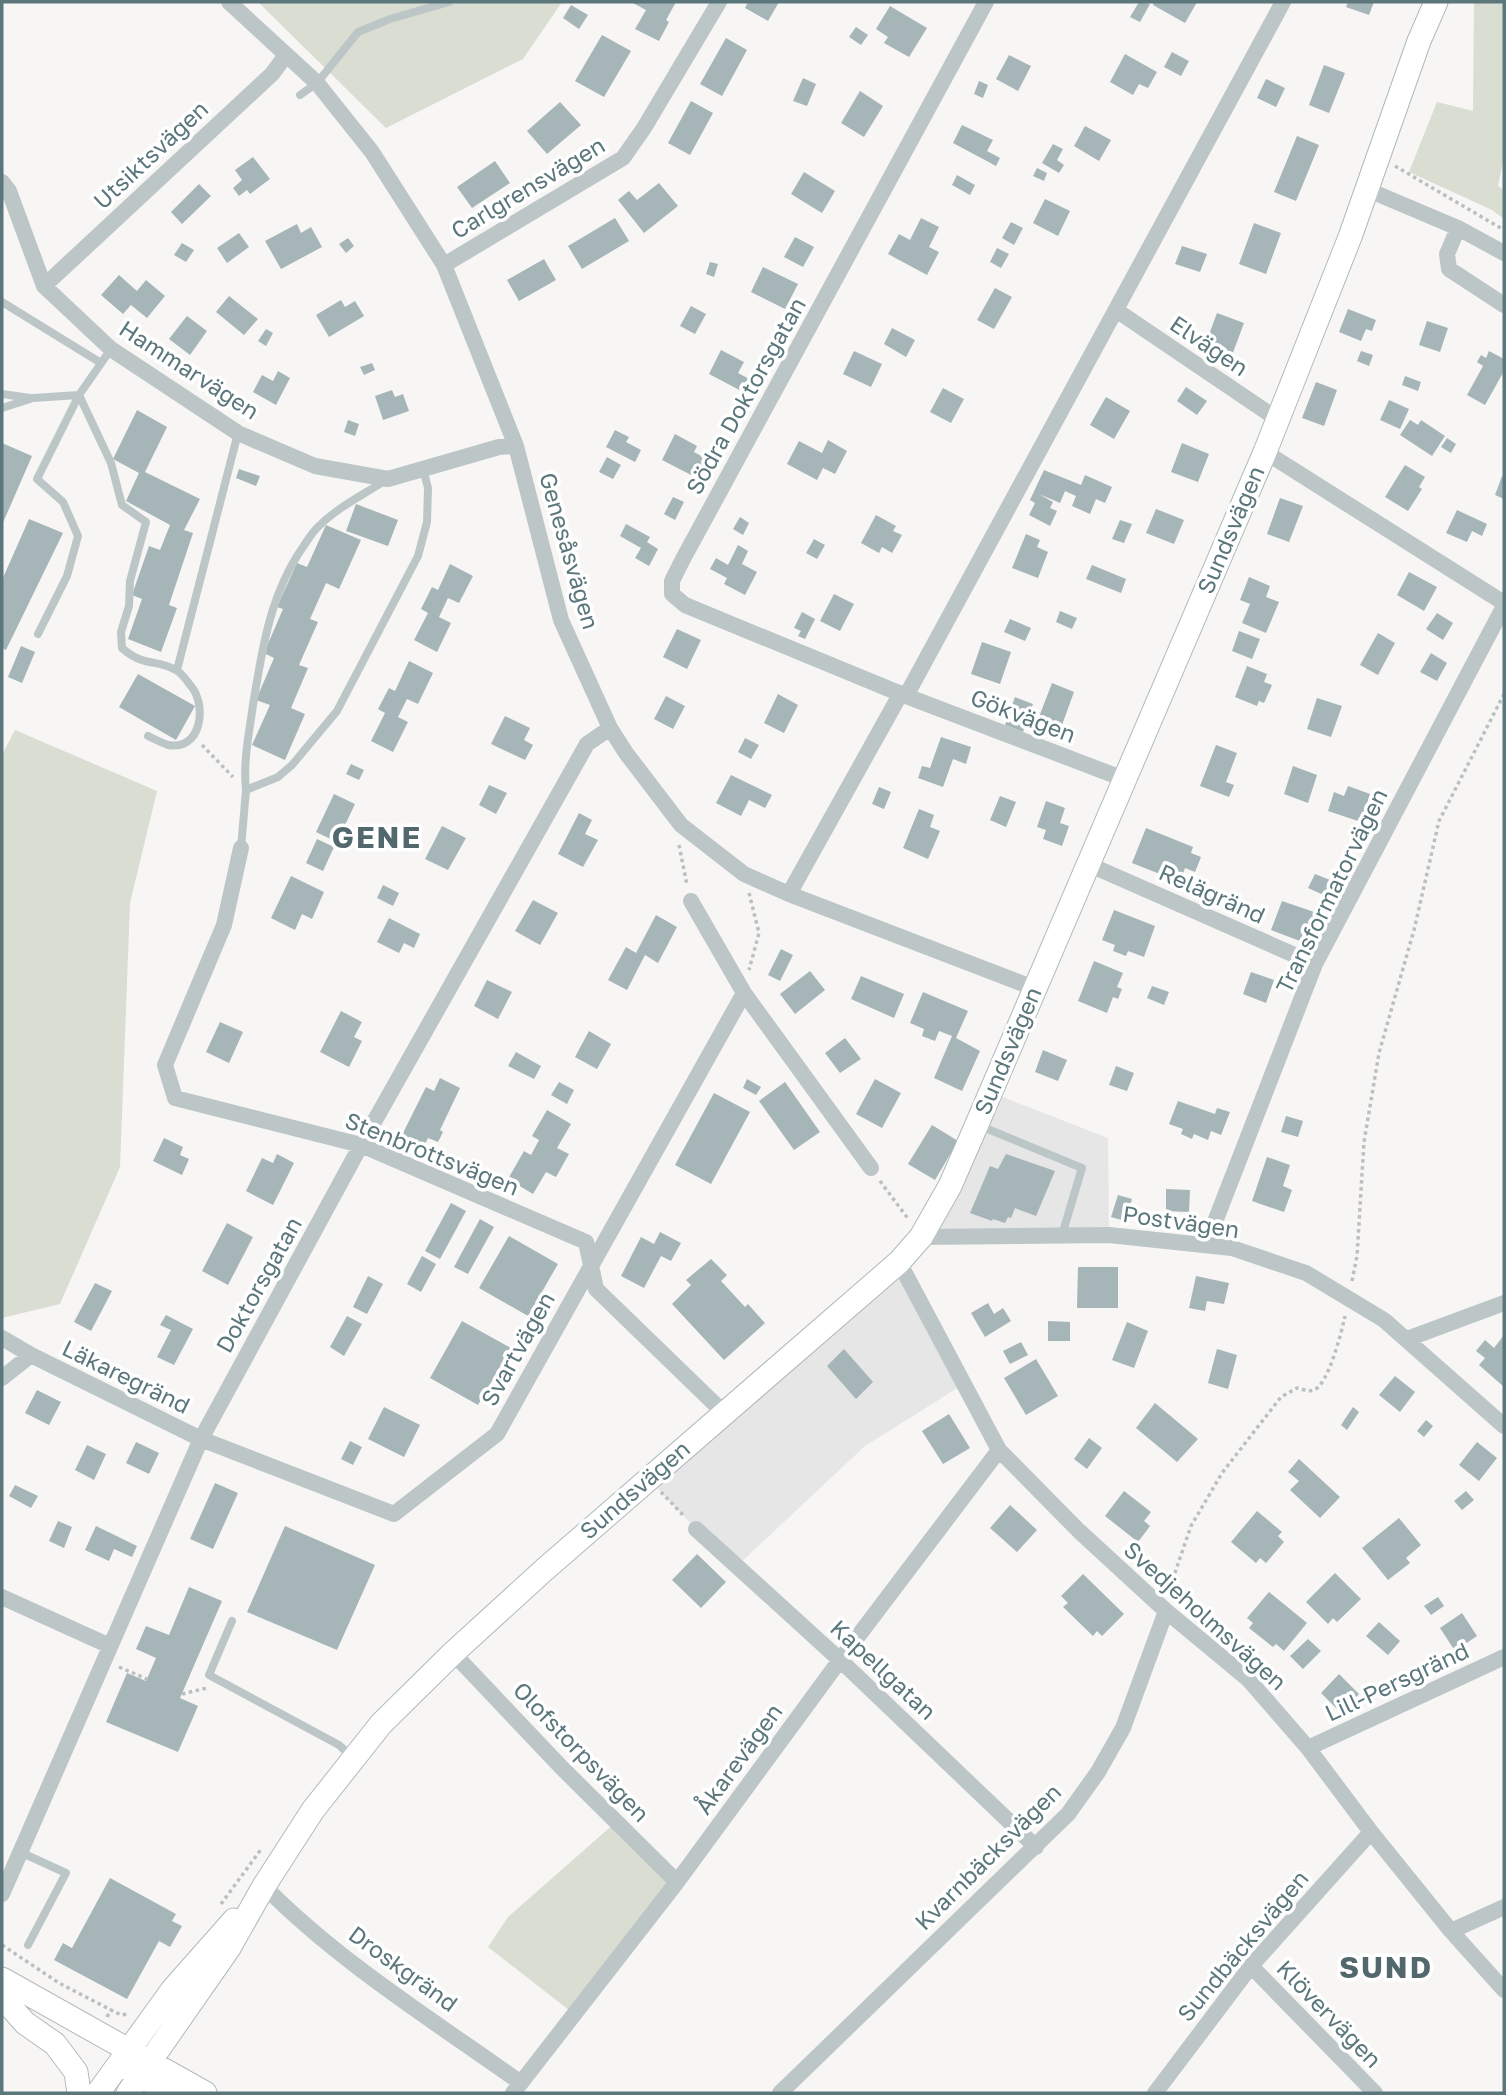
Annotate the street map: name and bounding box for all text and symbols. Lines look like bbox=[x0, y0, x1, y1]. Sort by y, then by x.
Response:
street label: Utsiktsvägen bbox=[87, 94, 213, 214]
street label: Carlgrensvägen bbox=[446, 130, 609, 244]
street label: Södra Doktorsgatan bbox=[679, 292, 811, 499]
street label: Elvägen bbox=[1165, 309, 1254, 381]
street label: Hammarvägen bbox=[114, 314, 265, 425]
street label: Sundsvägen bbox=[1191, 461, 1270, 598]
street label: Genesåsvägen bbox=[534, 469, 606, 632]
street label: Gökvägen bbox=[967, 682, 1080, 748]
street label: Transformatorvägen bbox=[1269, 784, 1393, 997]
district label: GENE bbox=[332, 819, 422, 855]
street label: Relägränd bbox=[1155, 857, 1270, 929]
street label: Sundsvägen bbox=[968, 982, 1047, 1119]
street label: Stenbrottsvägen bbox=[341, 1105, 523, 1201]
street label: Postvägen bbox=[1121, 1199, 1241, 1243]
street label: Doktorsgatan bbox=[209, 1212, 307, 1357]
street label: Svartvägen bbox=[474, 1287, 560, 1410]
street label: Läkaregränd bbox=[58, 1333, 195, 1419]
street label: Sundsvägen bbox=[574, 1434, 695, 1544]
street label: Svedjeholmsvägen bbox=[1119, 1535, 1293, 1696]
street label: Kapellgatan bbox=[825, 1613, 942, 1725]
street label: Lill-Persgränd bbox=[1320, 1636, 1473, 1727]
street label: Olofstorpsvägen bbox=[508, 1676, 656, 1827]
street label: Åkarevägen bbox=[688, 1697, 788, 1819]
street label: Kvarnbäcksvägen bbox=[908, 1777, 1066, 1935]
street label: Sundbäcksvägen bbox=[1171, 1864, 1314, 2027]
street label: Droskgränd bbox=[344, 1919, 463, 2017]
district label: SUND bbox=[1339, 1949, 1433, 1985]
street label: Klövervägen bbox=[1272, 1954, 1388, 2073]

